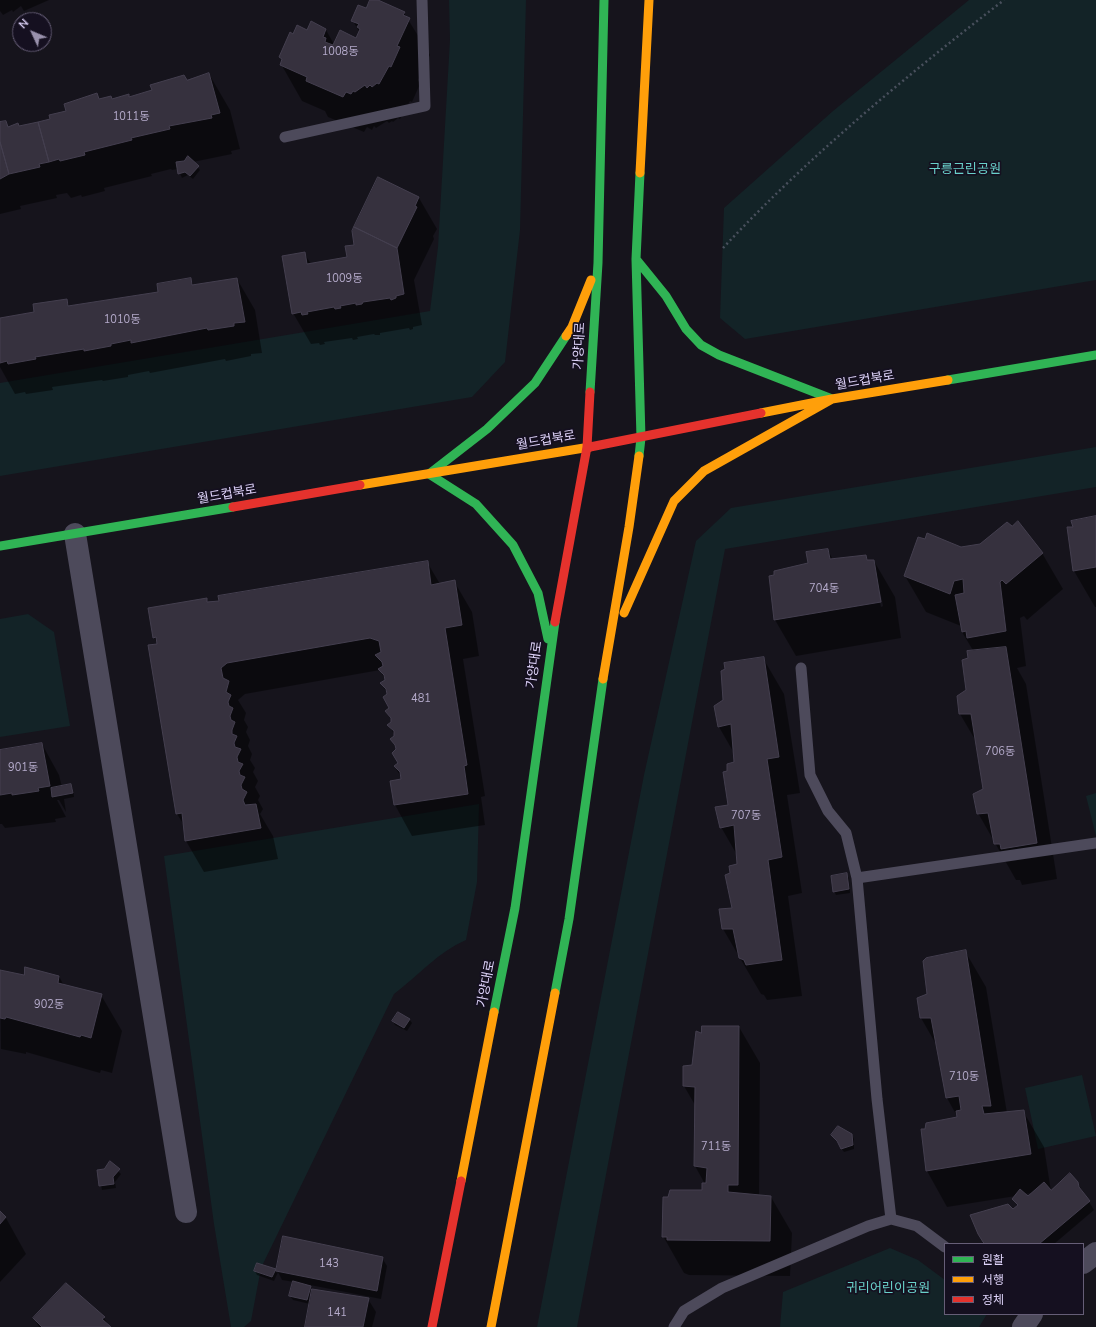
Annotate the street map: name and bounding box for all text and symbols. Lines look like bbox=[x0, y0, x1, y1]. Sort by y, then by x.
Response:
north arrow bbox=[12, 12, 52, 52]
text: N bbox=[15, 16, 32, 32]
house number: 1008동 bbox=[322, 45, 358, 59]
house number: 1011동 bbox=[113, 110, 149, 124]
park label: 구릉근린공원 bbox=[929, 162, 1001, 178]
house number: 1009동 bbox=[326, 272, 362, 286]
house number: 1010동 bbox=[104, 313, 140, 327]
street label: 가양대로 bbox=[571, 322, 589, 370]
street label: 월드컵북로 bbox=[834, 368, 896, 394]
street label: 월드컵북로 bbox=[515, 428, 577, 454]
street label: 월드컵북로 bbox=[196, 482, 258, 508]
house number: 704동 bbox=[809, 582, 839, 596]
street label: 가양대로 bbox=[524, 640, 546, 690]
house number: 481 bbox=[411, 692, 431, 706]
house number: 706동 bbox=[985, 745, 1015, 759]
house number: 901동 bbox=[8, 761, 38, 775]
house number: 707동 bbox=[731, 809, 761, 823]
street label: 가양대로 bbox=[475, 959, 499, 1009]
house number: 902동 bbox=[34, 998, 64, 1012]
house number: 710동 bbox=[949, 1070, 979, 1084]
house number: 711동 bbox=[701, 1140, 731, 1154]
legend bbox=[944, 1243, 1084, 1315]
text: 원활 bbox=[982, 1252, 1004, 1268]
house number: 143 bbox=[319, 1257, 339, 1271]
text: 서행 bbox=[982, 1272, 1004, 1288]
park label: 귀리어린이공원 bbox=[846, 1281, 930, 1297]
text: 정체 bbox=[982, 1292, 1004, 1308]
house number: 141 bbox=[327, 1306, 347, 1320]

